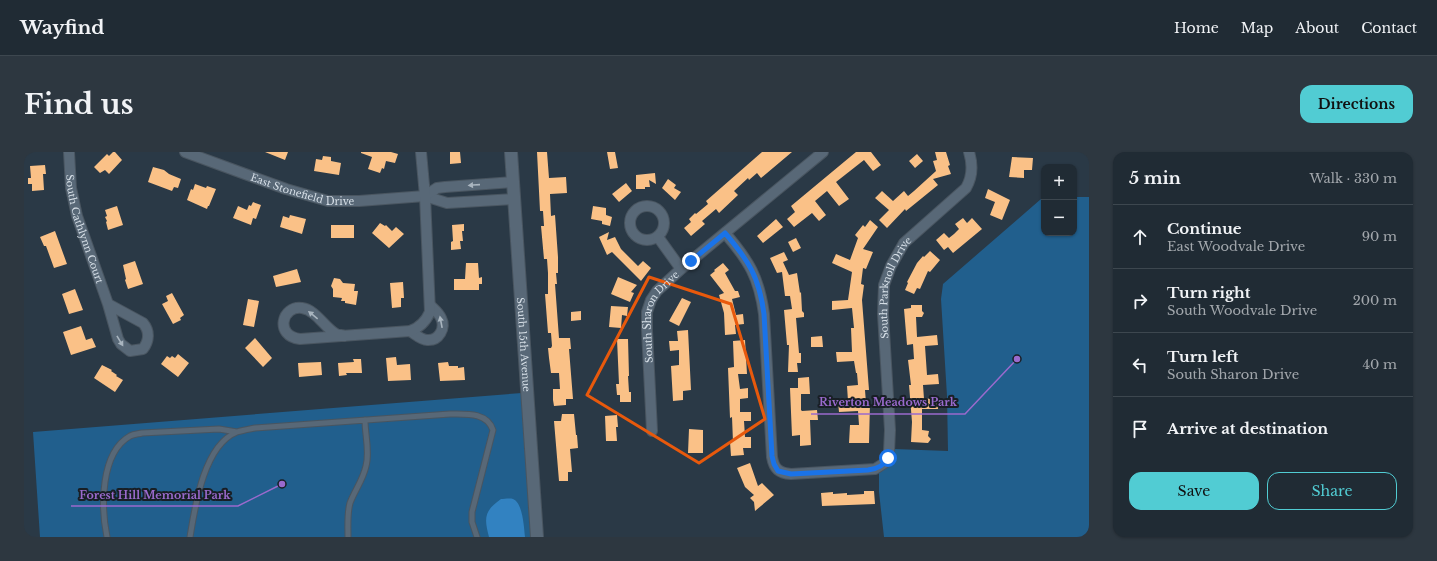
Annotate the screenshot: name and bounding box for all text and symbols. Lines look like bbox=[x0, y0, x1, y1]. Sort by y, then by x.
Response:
text: Wayfind bbox=[20, 16, 105, 39]
text: Home bbox=[1174, 19, 1219, 37]
text: Map bbox=[1241, 19, 1273, 37]
text: About bbox=[1295, 19, 1339, 37]
text: Contact bbox=[1361, 19, 1417, 37]
button: Directions bbox=[1300, 85, 1413, 123]
text: Find us bbox=[24, 87, 134, 122]
map controls bbox=[1041, 164, 1077, 236]
button: + bbox=[1041, 164, 1077, 200]
text: 5 min bbox=[1129, 168, 1181, 189]
text: Walk · 330 m bbox=[1309, 170, 1397, 187]
street label: East Stonefield Drive bbox=[249, 171, 355, 208]
street label: South Cathlynn Court bbox=[63, 174, 106, 286]
one-way arrow bbox=[467, 182, 480, 188]
button: − bbox=[1041, 200, 1077, 236]
text: Continue bbox=[1167, 219, 1242, 238]
icon: ahead bbox=[1129, 226, 1151, 248]
text: 90 m bbox=[1362, 228, 1397, 245]
street label: South Parknoll Drive bbox=[877, 233, 914, 339]
text: East Woodvale Drive bbox=[1167, 238, 1305, 255]
route end bbox=[682, 252, 700, 270]
street label: South Sharon Drive bbox=[641, 268, 682, 363]
text: Turn right bbox=[1167, 283, 1250, 302]
icon: right bbox=[1129, 290, 1151, 312]
text: 200 m bbox=[1353, 292, 1397, 309]
street label: South 15th Avenue bbox=[514, 297, 533, 393]
text: South Woodvale Drive bbox=[1167, 302, 1317, 319]
one-way arrow bbox=[308, 310, 319, 319]
one-way arrow bbox=[438, 315, 444, 328]
one-way arrow bbox=[117, 335, 124, 347]
text: Turn left bbox=[1167, 347, 1238, 366]
icon: left bbox=[1129, 354, 1151, 376]
text: 40 m bbox=[1362, 356, 1397, 373]
text: South Sharon Drive bbox=[1167, 366, 1299, 383]
callout: Riverton Meadows Park bbox=[811, 391, 965, 414]
text: Riverton Meadows Park bbox=[819, 395, 958, 409]
icon: arrive bbox=[1129, 418, 1151, 440]
text: Arrive at destination bbox=[1167, 419, 1328, 438]
route start bbox=[879, 449, 897, 467]
button: Save bbox=[1129, 472, 1259, 510]
button: Share bbox=[1267, 472, 1397, 510]
callout: Forest Hill Memorial Park bbox=[71, 483, 238, 506]
text: Forest Hill Memorial Park bbox=[79, 488, 231, 502]

